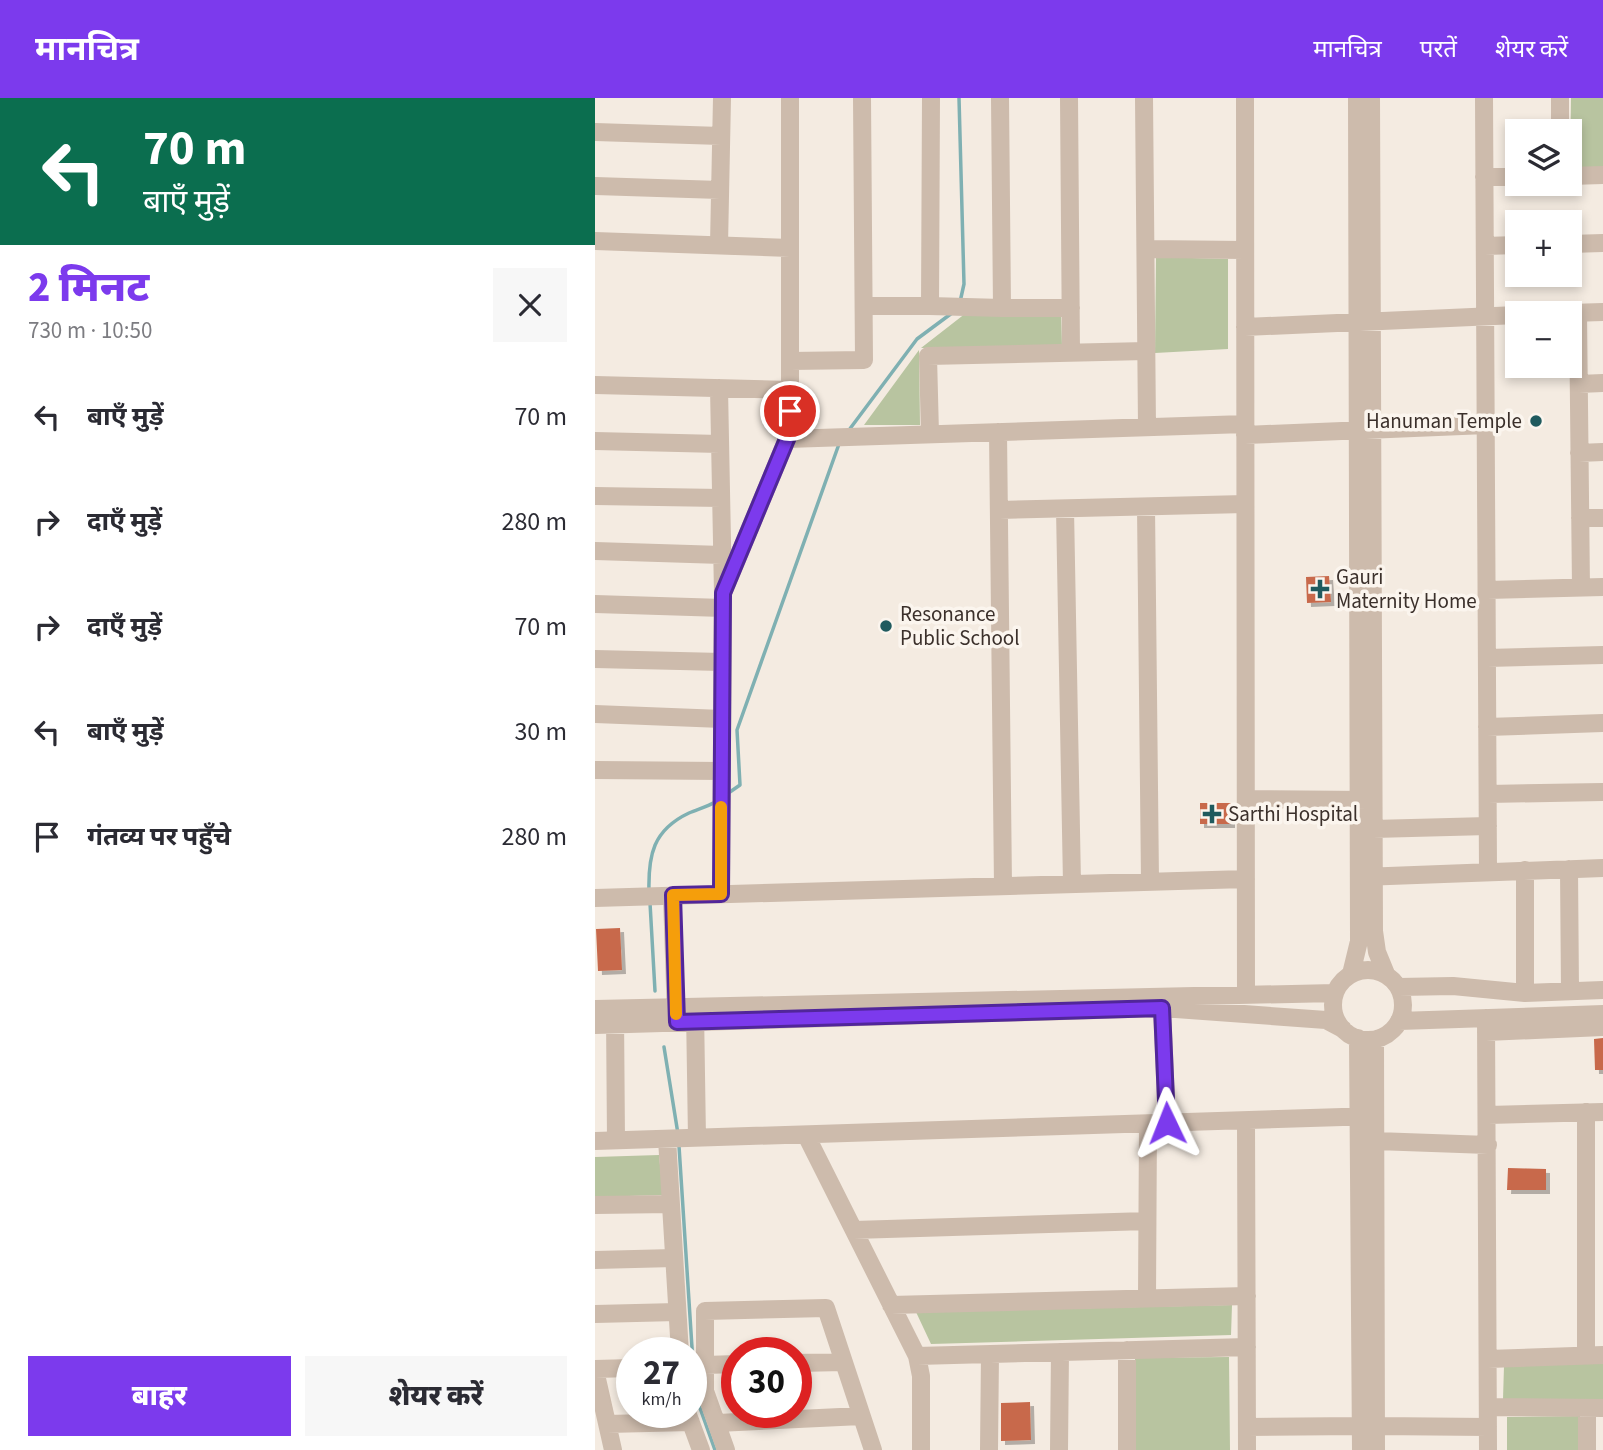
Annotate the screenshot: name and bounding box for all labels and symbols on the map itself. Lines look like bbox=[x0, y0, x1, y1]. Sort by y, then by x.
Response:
pin bbox=[760, 381, 820, 441]
place label: Hanuman Temple bbox=[1366, 406, 1522, 436]
marker: Hanuman Temple bbox=[1528, 413, 1544, 429]
place label: Gauri Maternity Home bbox=[1336, 562, 1477, 616]
marker: Gauri Maternity Home bbox=[1310, 579, 1330, 599]
place label: Resonance Public School bbox=[900, 599, 1020, 653]
marker: Resonance Public School bbox=[878, 618, 894, 634]
place label: Sarthi Hospital bbox=[1228, 799, 1358, 829]
marker: Sarthi Hospital bbox=[1202, 804, 1222, 824]
position arrow bbox=[1130, 1086, 1204, 1160]
speed limit sign: 30 bbox=[721, 1337, 812, 1428]

